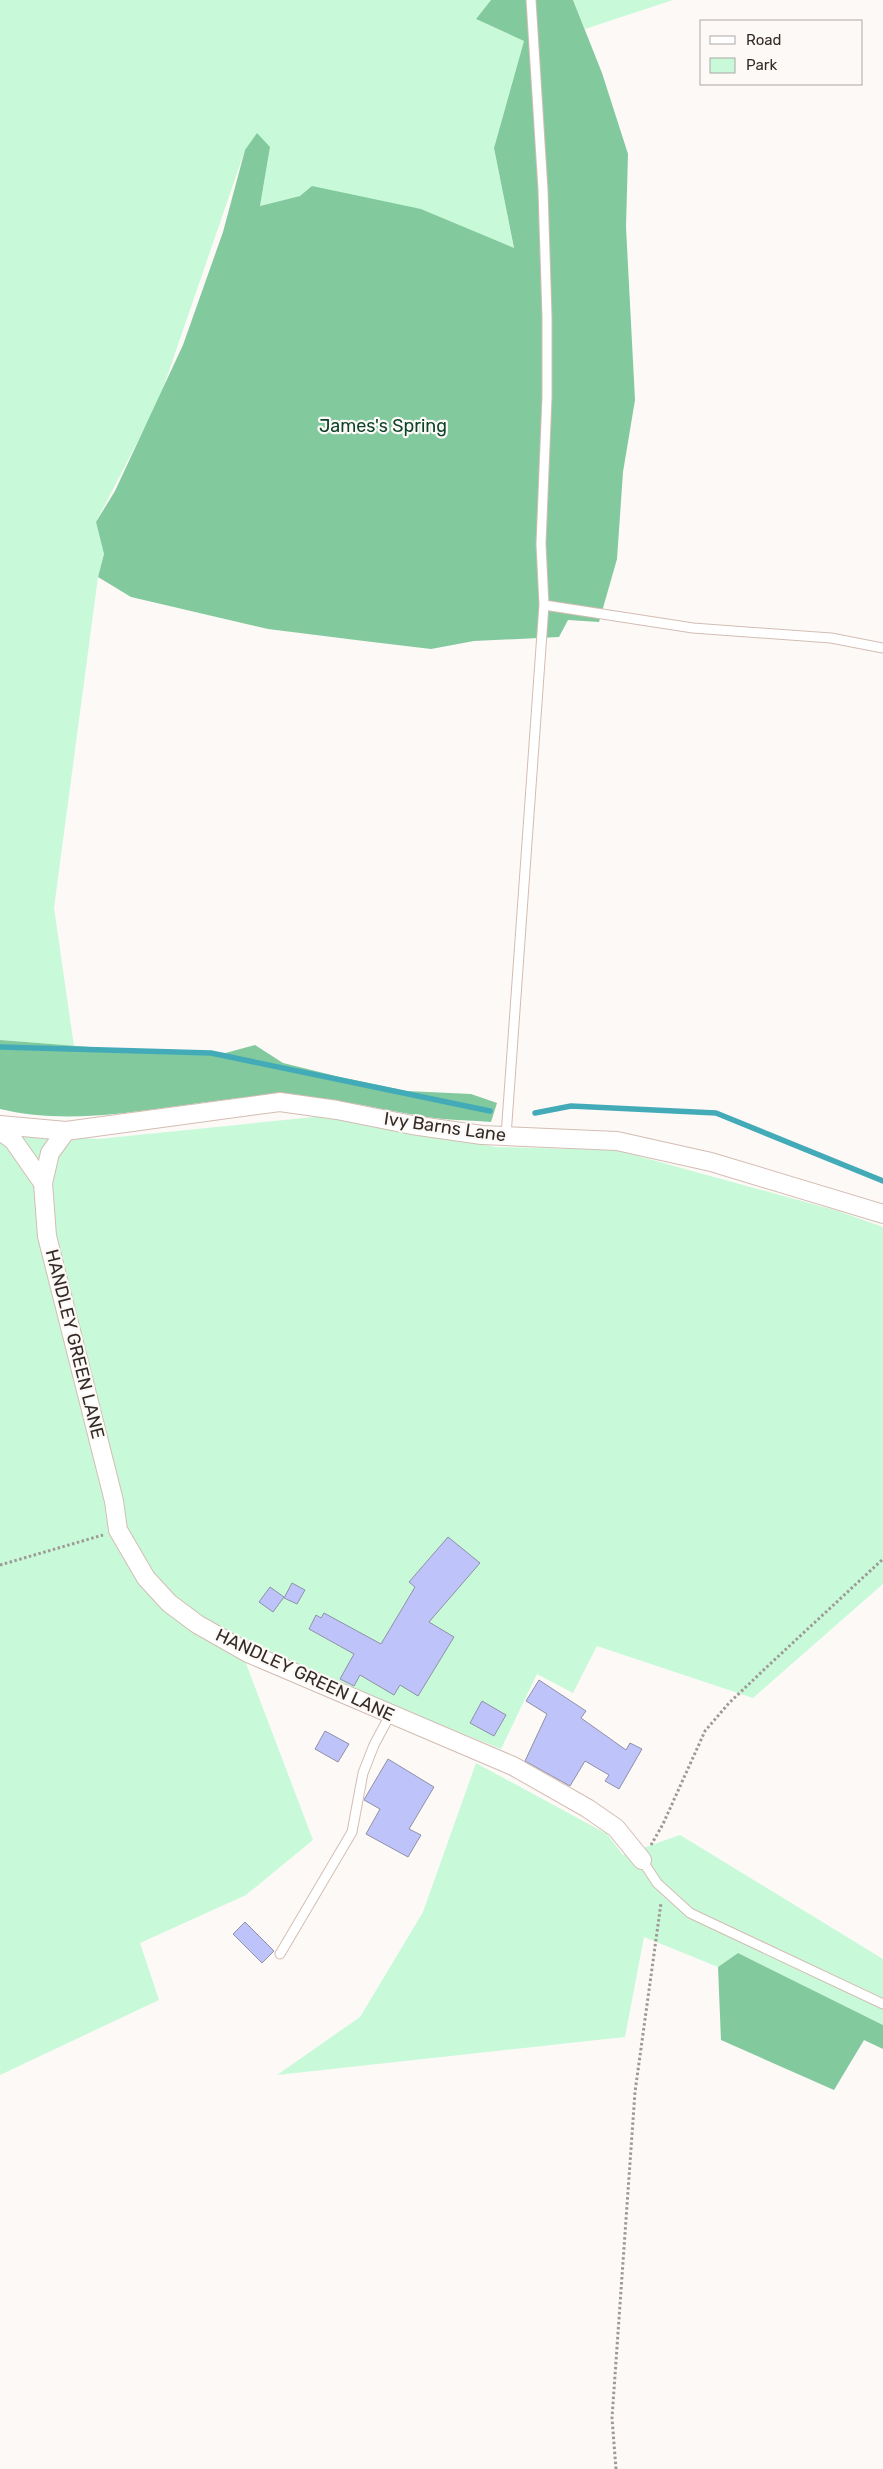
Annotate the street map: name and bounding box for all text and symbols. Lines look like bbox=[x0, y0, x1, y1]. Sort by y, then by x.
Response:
legend bbox=[700, 20, 863, 85]
text: Road bbox=[746, 31, 782, 49]
text: Park bbox=[746, 56, 777, 74]
park label: James's Spring bbox=[319, 415, 447, 437]
street label: Ivy Barns Lane bbox=[383, 1108, 507, 1146]
street label: HANDLEY GREEN LANE bbox=[41, 1247, 109, 1441]
street label: HANDLEY GREEN LANE bbox=[212, 1624, 398, 1726]

